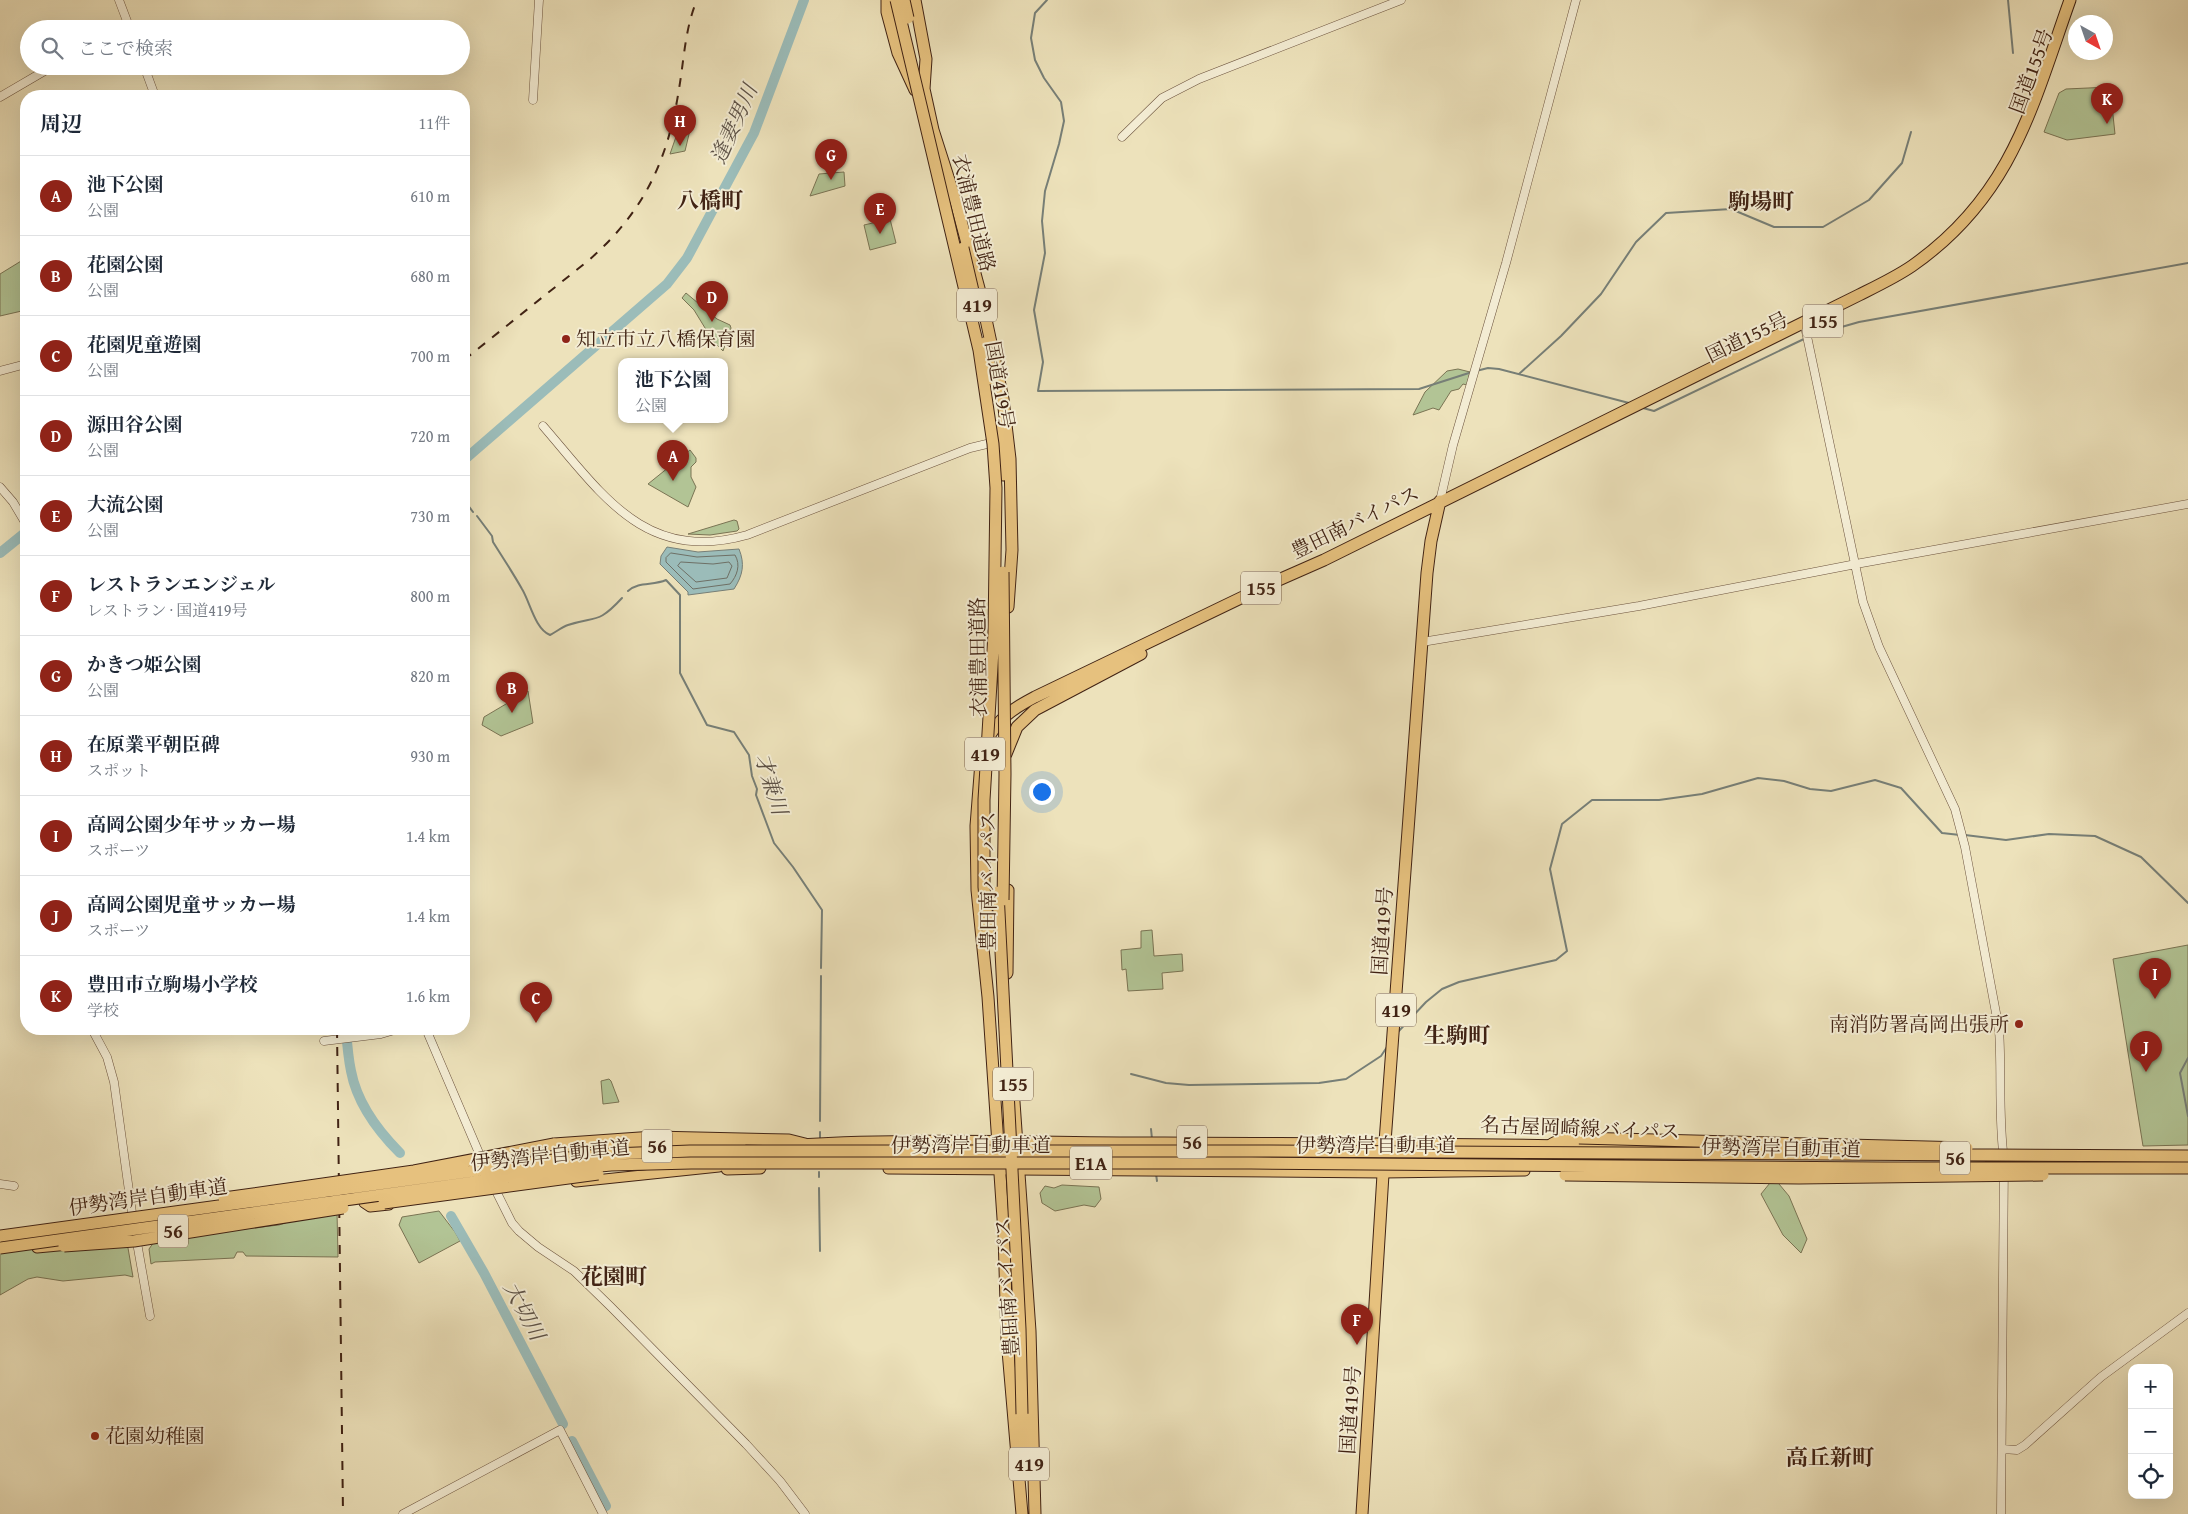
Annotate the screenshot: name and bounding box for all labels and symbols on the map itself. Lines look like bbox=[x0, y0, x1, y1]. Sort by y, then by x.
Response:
north arrow bbox=[2068, 15, 2113, 60]
street label: 国道155号 bbox=[2002, 24, 2059, 118]
water label: 逢妻男川 bbox=[702, 77, 766, 168]
pin: K bbox=[2091, 83, 2123, 124]
pin: H bbox=[664, 105, 696, 146]
pin: G bbox=[815, 139, 847, 180]
street label: 衣浦豊田道路 bbox=[946, 151, 1003, 275]
district label: 八橋町 bbox=[677, 184, 743, 216]
district label: 駒場町 bbox=[1728, 185, 1794, 217]
pin: E bbox=[864, 193, 896, 234]
pin: D bbox=[696, 281, 728, 322]
road number: 419 bbox=[957, 288, 997, 322]
street label: 国道155号 bbox=[1700, 304, 1793, 369]
road number: 155 bbox=[1803, 304, 1843, 338]
place label: 知立市立八橋保育園 bbox=[576, 324, 756, 353]
marker: 知立市立八橋保育園 bbox=[560, 333, 572, 345]
street label: 国道419号 bbox=[978, 339, 1022, 431]
pin: A bbox=[657, 440, 689, 481]
street label: 豊田南バイパス bbox=[1286, 478, 1424, 565]
road number: 155 bbox=[1241, 572, 1281, 604]
street label: 衣浦豊田道路 bbox=[962, 597, 993, 717]
pin: B bbox=[496, 672, 528, 713]
road number: 419 bbox=[965, 738, 1005, 771]
water label: 才兼川 bbox=[747, 749, 796, 820]
your location bbox=[1029, 779, 1055, 805]
street label: 豊田南バイパス bbox=[973, 811, 1002, 951]
street label: 国道419号 bbox=[1364, 886, 1399, 976]
pin: I bbox=[2139, 958, 2171, 999]
pin: C bbox=[520, 982, 552, 1023]
road number: 419 bbox=[1376, 994, 1416, 1026]
place label: 南消防署高岡出張所 bbox=[1829, 1009, 2009, 1038]
marker: 南消防署高岡出張所 bbox=[2013, 1018, 2025, 1030]
district label: 生駒町 bbox=[1424, 1019, 1490, 1051]
pin: J bbox=[2130, 1031, 2162, 1072]
road number: 155 bbox=[993, 1068, 1033, 1100]
street label: 名古屋岡崎線バイパス bbox=[1480, 1110, 1680, 1145]
road number: 56 bbox=[1177, 1126, 1207, 1158]
road number: 56 bbox=[642, 1130, 672, 1162]
street label: 伊勢湾岸自動車道 bbox=[891, 1130, 1051, 1159]
street label: 伊勢湾岸自動車道 bbox=[1296, 1130, 1456, 1159]
street label: 伊勢湾岸自動車道 bbox=[469, 1132, 631, 1177]
street label: 伊勢湾岸自動車道 bbox=[1701, 1132, 1861, 1163]
road number: 56 bbox=[1940, 1142, 1970, 1174]
road number: E1A bbox=[1070, 1146, 1112, 1180]
street label: 伊勢湾岸自動車道 bbox=[67, 1171, 229, 1222]
road number: 56 bbox=[158, 1214, 188, 1248]
street label: 豊田南バイパス bbox=[987, 1216, 1026, 1358]
district label: 花園町 bbox=[581, 1260, 647, 1292]
water label: 大切川 bbox=[496, 1276, 554, 1348]
pin: F bbox=[1341, 1304, 1373, 1345]
street label: 国道419号 bbox=[1332, 1365, 1367, 1455]
place label: 花園幼稚園 bbox=[105, 1421, 205, 1450]
marker: 花園幼稚園 bbox=[89, 1430, 101, 1442]
district label: 高丘新町 bbox=[1786, 1441, 1874, 1473]
road number: 419 bbox=[1009, 1448, 1049, 1480]

